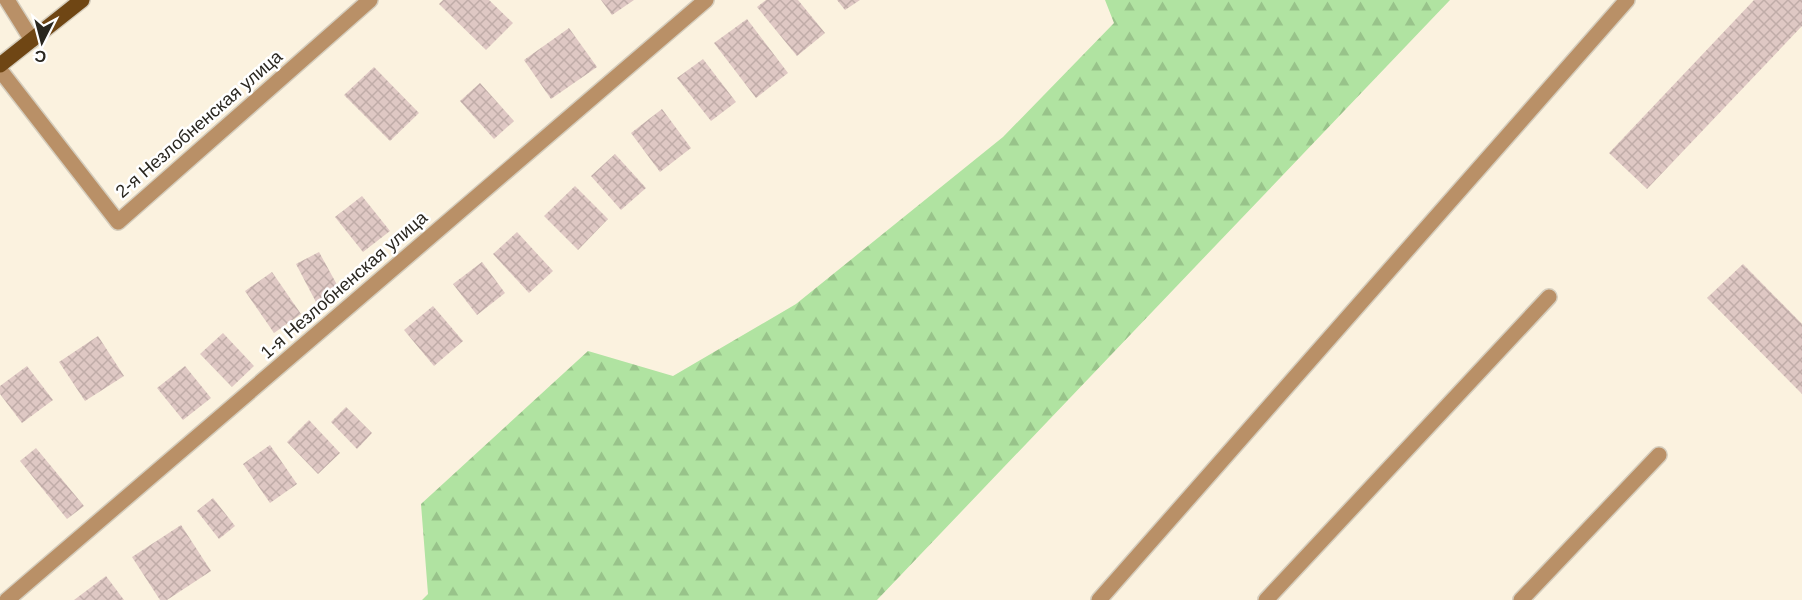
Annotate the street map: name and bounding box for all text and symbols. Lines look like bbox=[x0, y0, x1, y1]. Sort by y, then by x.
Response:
north arrow bbox=[12, 12, 72, 72]
street label: 2-я Незлобненская улица bbox=[112, 46, 287, 202]
text: С bbox=[33, 47, 47, 65]
street label: 1-я Незлобненская улица bbox=[257, 207, 432, 363]

